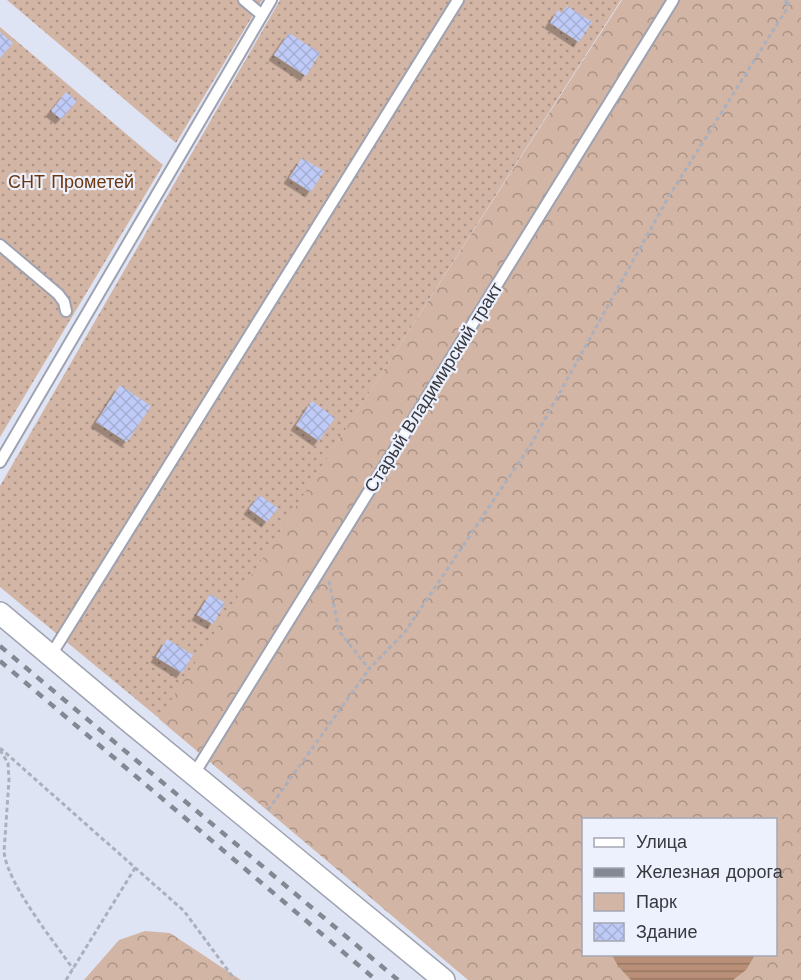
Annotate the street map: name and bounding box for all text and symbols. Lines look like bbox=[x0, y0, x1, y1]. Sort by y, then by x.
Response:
park label: СНТ Прометей bbox=[8, 171, 134, 192]
street label: Старый Владимирский тракт bbox=[360, 278, 506, 496]
legend bbox=[582, 818, 777, 956]
text: Улица bbox=[636, 831, 688, 852]
text: Железная дорога bbox=[636, 861, 784, 882]
text: Парк bbox=[636, 891, 677, 912]
text: Здание bbox=[636, 921, 697, 942]

